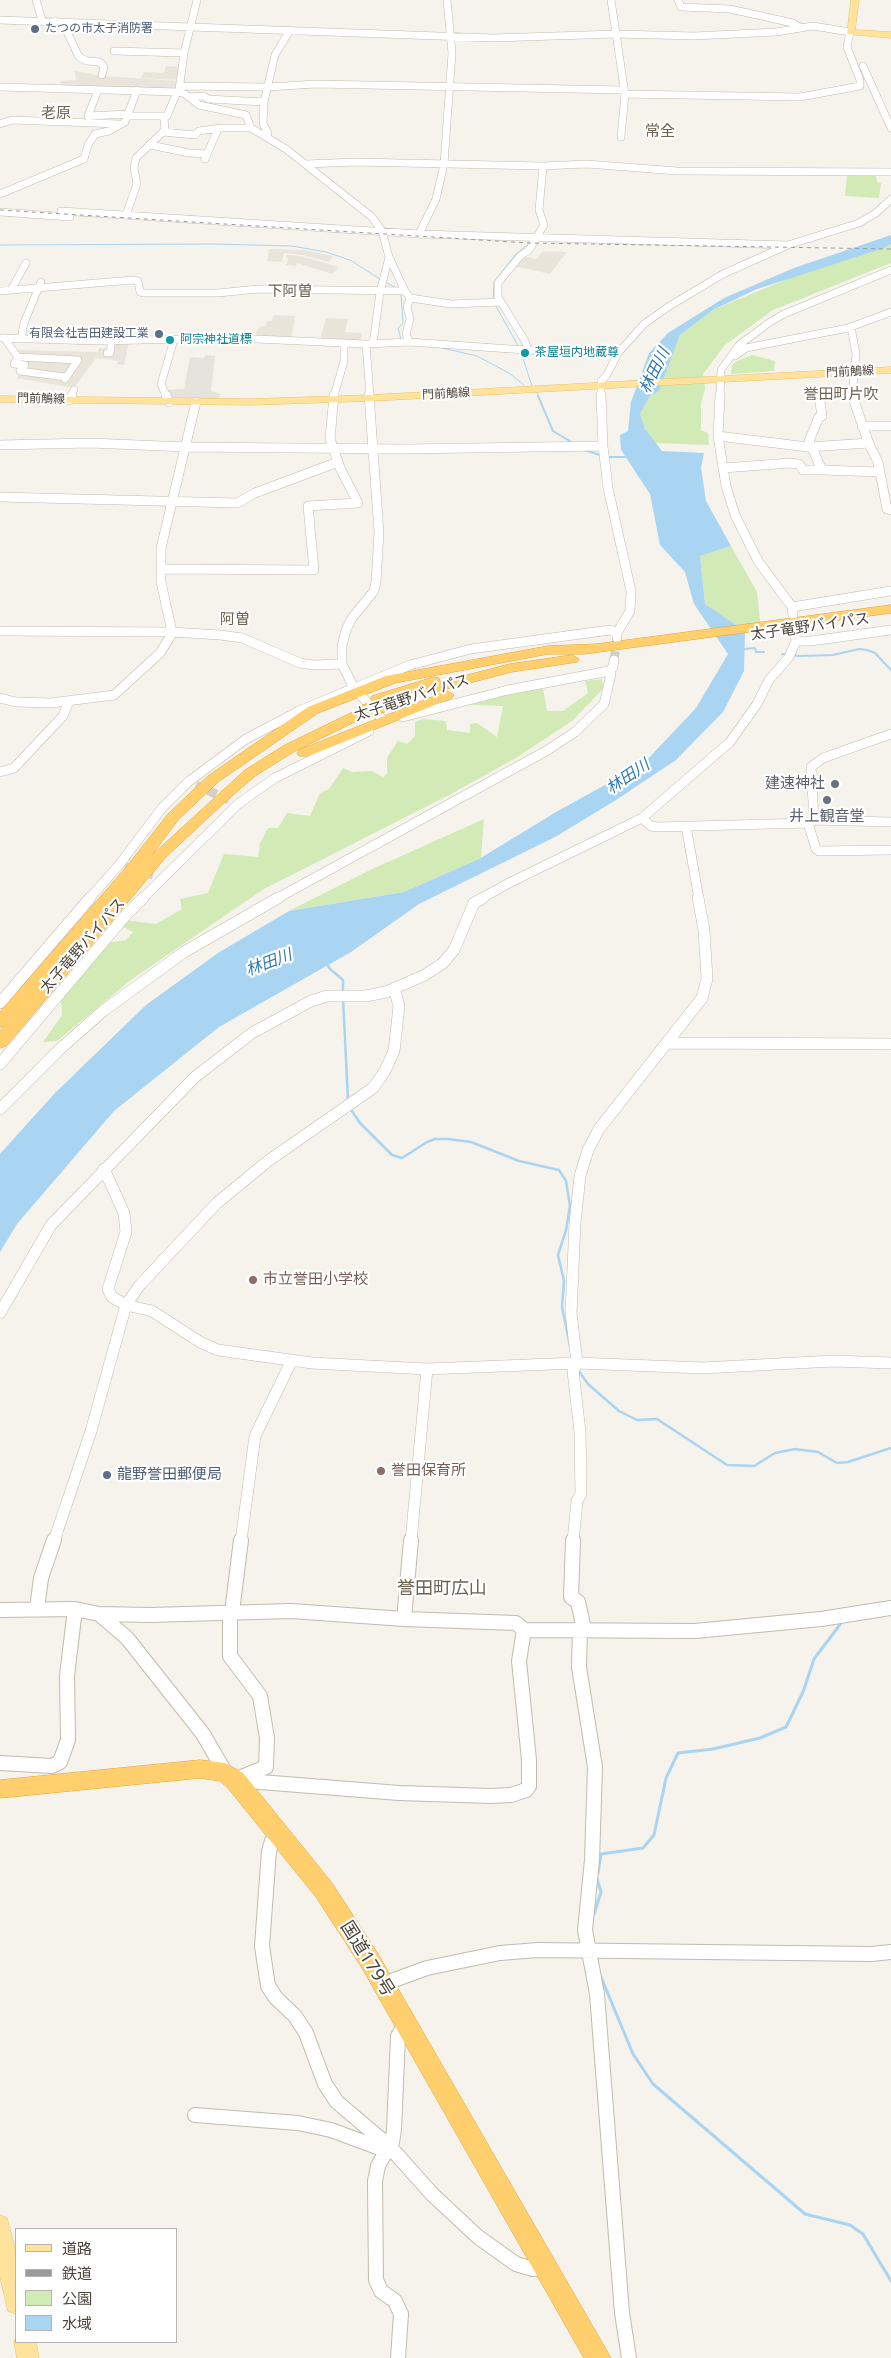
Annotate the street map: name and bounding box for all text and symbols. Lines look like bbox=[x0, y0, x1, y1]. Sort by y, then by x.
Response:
place label: たつの市太子消防署 bbox=[45, 22, 153, 36]
marker: たつの市太子消防署 bbox=[29, 23, 41, 35]
district label: 老原 bbox=[41, 105, 71, 123]
district label: 常全 bbox=[645, 123, 675, 141]
district label: 下阿曽 bbox=[268, 283, 312, 301]
place label: 有限会社吉田建設工業 bbox=[29, 327, 149, 341]
marker: 有限会社吉田建設工業 bbox=[153, 328, 165, 340]
place label: 阿宗神社道標 bbox=[180, 333, 252, 347]
marker: 阿宗神社道標 bbox=[164, 334, 176, 346]
water label: 林田川 bbox=[636, 345, 674, 397]
place label: 茶屋垣内地蔵尊 bbox=[535, 346, 619, 360]
marker: 茶屋垣内地蔵尊 bbox=[519, 347, 531, 359]
street label: 門前鵤線 bbox=[826, 364, 874, 380]
street label: 門前鵤線 bbox=[422, 386, 470, 402]
district label: 誉田町片吹 bbox=[804, 386, 878, 404]
street label: 門前鵤線 bbox=[17, 391, 65, 407]
street label: 太子竜野バイパス bbox=[749, 610, 871, 644]
district label: 阿曽 bbox=[220, 611, 250, 629]
street label: 太子竜野バイパス bbox=[352, 671, 472, 725]
water label: 林田川 bbox=[603, 756, 653, 798]
place label: 建速神社 bbox=[765, 775, 825, 793]
marker: 建速神社 bbox=[829, 778, 841, 790]
marker: 井上観音堂 bbox=[821, 794, 833, 806]
place label: 井上観音堂 bbox=[790, 808, 864, 826]
street label: 太子竜野バイパス bbox=[37, 895, 129, 997]
water label: 林田川 bbox=[243, 945, 295, 981]
place label: 市立誉田小学校 bbox=[263, 1271, 368, 1289]
marker: 市立誉田小学校 bbox=[247, 1274, 259, 1286]
place label: 誉田保育所 bbox=[391, 1462, 466, 1480]
marker: 誉田保育所 bbox=[375, 1465, 387, 1477]
place label: 龍野誉田郵便局 bbox=[117, 1466, 222, 1484]
marker: 龍野誉田郵便局 bbox=[101, 1469, 113, 1481]
district label: 誉田町広山 bbox=[397, 1578, 487, 1600]
street label: 国道179号 bbox=[335, 1917, 399, 2001]
legend bbox=[15, 2228, 178, 2343]
text: 道路 bbox=[62, 2238, 92, 2258]
text: 鉄道 bbox=[62, 2263, 92, 2283]
text: 公園 bbox=[62, 2288, 92, 2308]
text: 水域 bbox=[62, 2313, 92, 2333]

